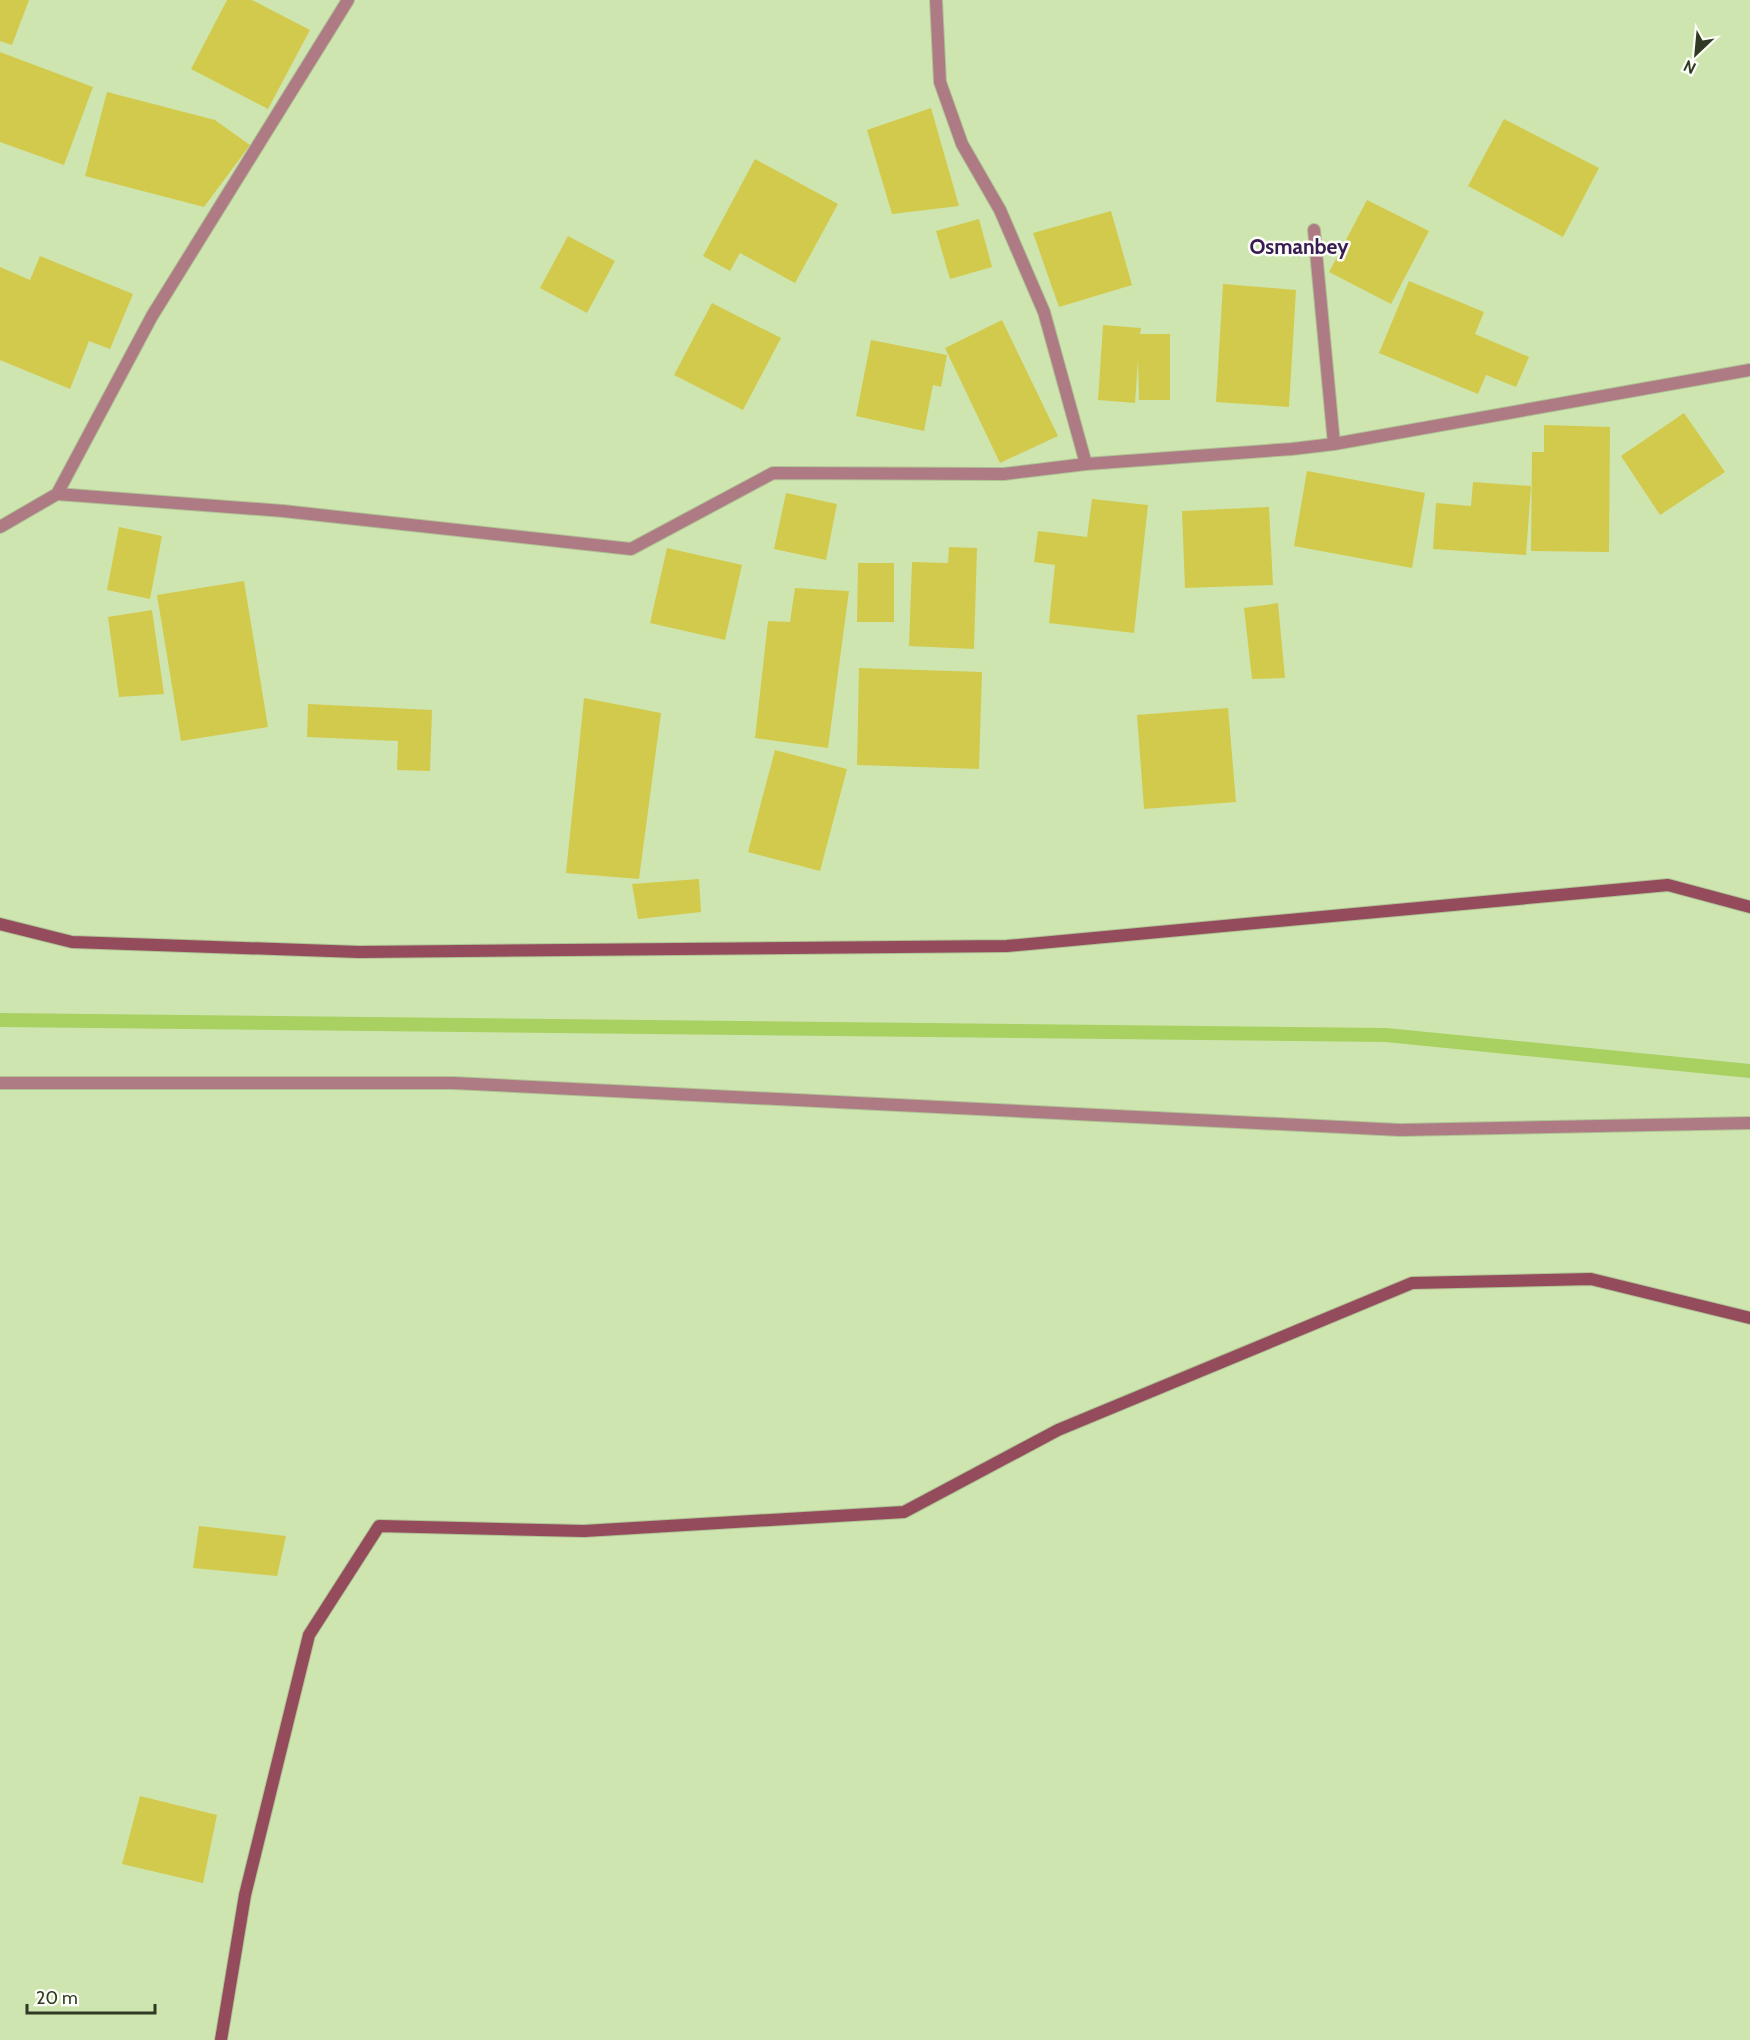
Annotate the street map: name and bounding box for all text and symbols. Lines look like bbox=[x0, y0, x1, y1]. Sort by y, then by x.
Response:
north arrow bbox=[1666, 24, 1726, 84]
text: N bbox=[1680, 56, 1699, 78]
district label: Osmanbey bbox=[1250, 234, 1349, 259]
scale bar bbox=[27, 1977, 154, 2015]
text: 20 m bbox=[36, 1987, 78, 2009]

